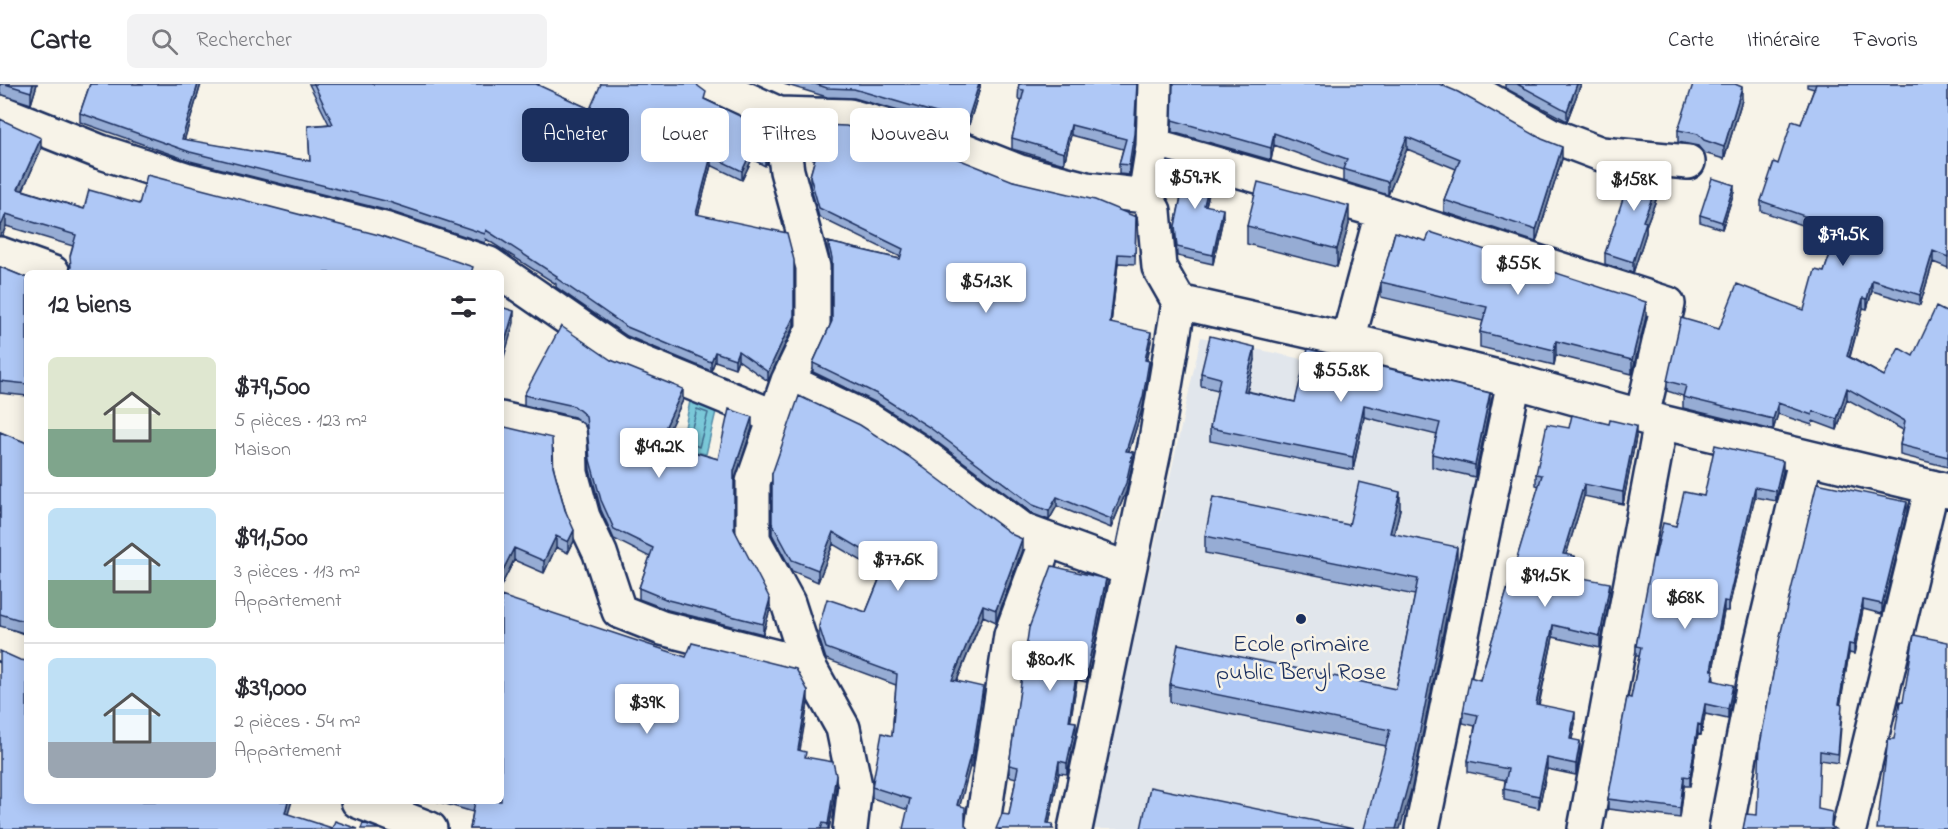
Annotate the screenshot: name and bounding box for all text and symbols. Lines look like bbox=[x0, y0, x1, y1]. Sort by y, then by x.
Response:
search box bbox=[127, 14, 547, 68]
text: Carte bbox=[30, 21, 91, 62]
icon: search bbox=[148, 25, 181, 58]
text: Rechercher bbox=[196, 25, 292, 57]
text: Carte bbox=[1668, 26, 1714, 56]
text: Itinéraire bbox=[1747, 26, 1820, 56]
text: Favoris bbox=[1853, 26, 1918, 56]
chip: Acheter bbox=[522, 108, 629, 162]
chip: Louer bbox=[641, 108, 729, 162]
chip: Filtres bbox=[741, 108, 838, 162]
chip: Nouveau bbox=[850, 108, 970, 162]
pin: $59.7K bbox=[1146, 159, 1244, 210]
pin: $158K bbox=[1592, 161, 1676, 212]
text: $59.7K bbox=[1169, 164, 1221, 193]
text: $158K bbox=[1610, 166, 1658, 195]
pin: $79.5K bbox=[1794, 216, 1892, 267]
text: $79.5K bbox=[1817, 221, 1869, 250]
pin: $55K bbox=[1482, 245, 1554, 296]
text: $55K bbox=[1496, 250, 1540, 279]
pin: $51.3K bbox=[937, 263, 1035, 314]
text: $51.3K bbox=[960, 268, 1012, 297]
text: 12 biens bbox=[48, 287, 132, 325]
icon: filters bbox=[447, 290, 480, 323]
pin: $55.8K bbox=[1292, 352, 1390, 403]
text: $55.8K bbox=[1313, 357, 1369, 386]
text: $79,500 bbox=[234, 369, 310, 407]
icon: home bbox=[96, 381, 168, 453]
text: 5 pièces · 123 m² bbox=[234, 407, 367, 436]
pin: $49.2K bbox=[610, 428, 708, 479]
text: $49.2K bbox=[634, 433, 684, 462]
text: Maison bbox=[234, 436, 291, 465]
text: $91,500 bbox=[234, 520, 308, 558]
icon: home bbox=[96, 532, 168, 604]
pin: $77.6K bbox=[849, 541, 947, 592]
text: $77.6K bbox=[872, 546, 924, 575]
pin: $91.5K bbox=[1496, 557, 1594, 608]
text: 3 pièces · 113 m² bbox=[234, 558, 360, 587]
text: $91.5K bbox=[1520, 562, 1570, 591]
pin: $68K bbox=[1649, 579, 1721, 630]
text: $68K bbox=[1666, 584, 1704, 613]
text: Appartement bbox=[234, 587, 342, 616]
marker: Ecole primaire public Beryl Rose bbox=[1294, 612, 1308, 626]
place label: Ecole primaire public Beryl Rose bbox=[1216, 628, 1386, 692]
pin: $80.1K bbox=[1001, 641, 1099, 692]
text: $80.1K bbox=[1026, 646, 1074, 675]
text: $39,000 bbox=[234, 670, 306, 708]
icon: home bbox=[96, 682, 168, 754]
pin: $39K bbox=[611, 684, 683, 735]
text: $39K bbox=[629, 689, 665, 718]
text: 2 pièces · 54 m² bbox=[234, 708, 361, 737]
text: Appartement bbox=[234, 737, 342, 766]

